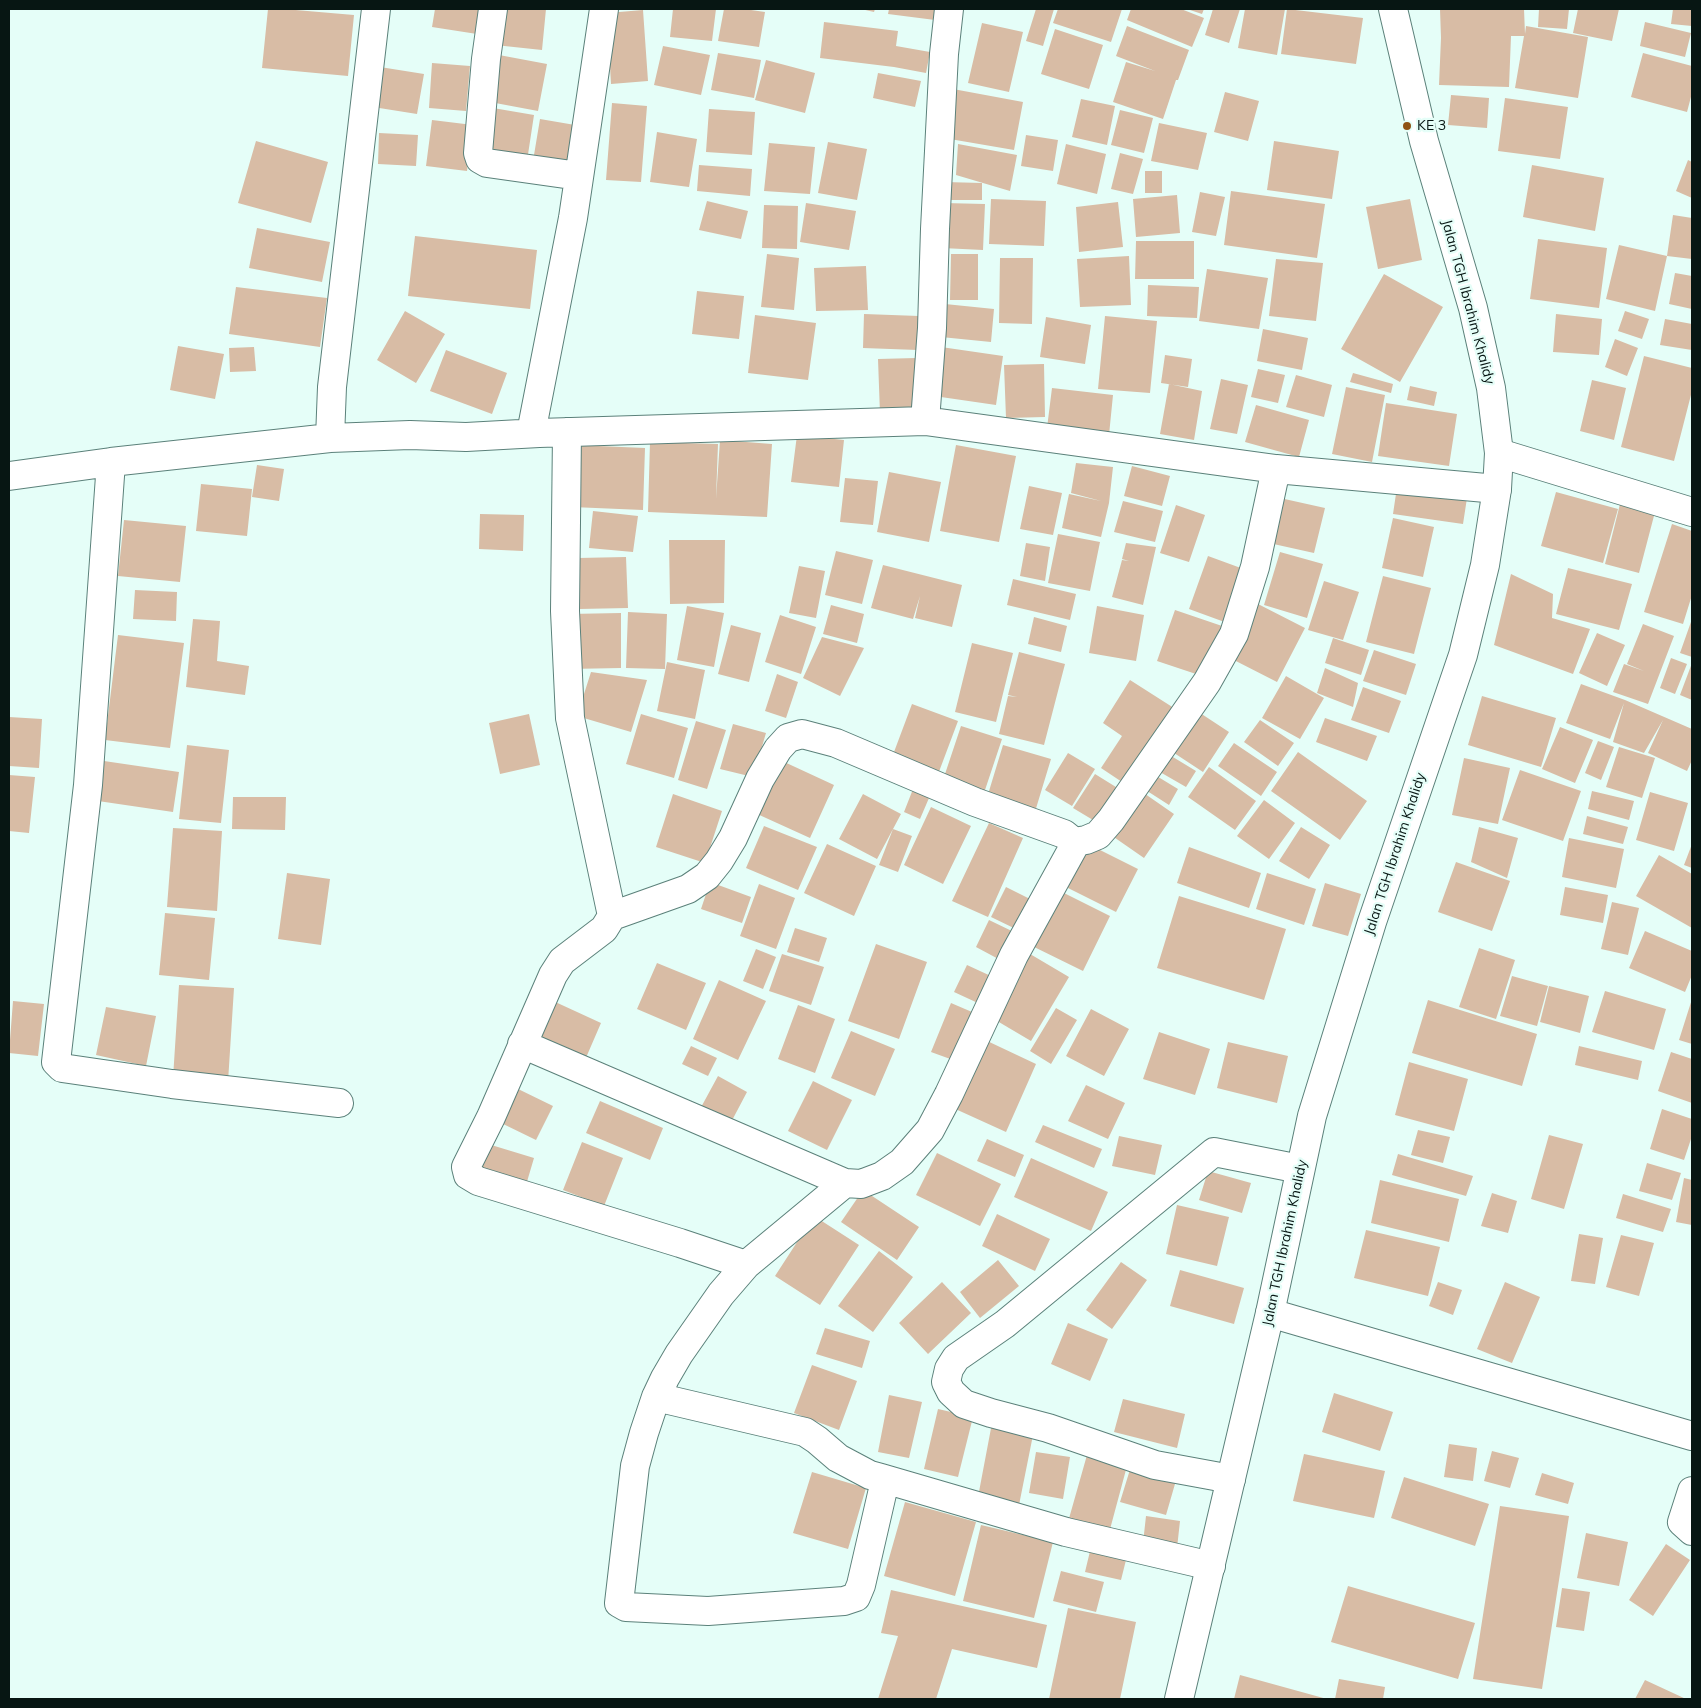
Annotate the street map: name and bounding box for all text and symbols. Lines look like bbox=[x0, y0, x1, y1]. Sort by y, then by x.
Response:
place label: KE 3 bbox=[1417, 118, 1446, 134]
marker: KE 3 bbox=[1401, 120, 1413, 132]
street label: Jalan TGH Ibrahim Khalidy bbox=[1438, 218, 1498, 386]
street label: Jalan TGH Ibrahim Khalidy bbox=[1361, 771, 1429, 937]
street label: Jalan TGH Ibrahim Khalidy bbox=[1259, 1158, 1311, 1328]

